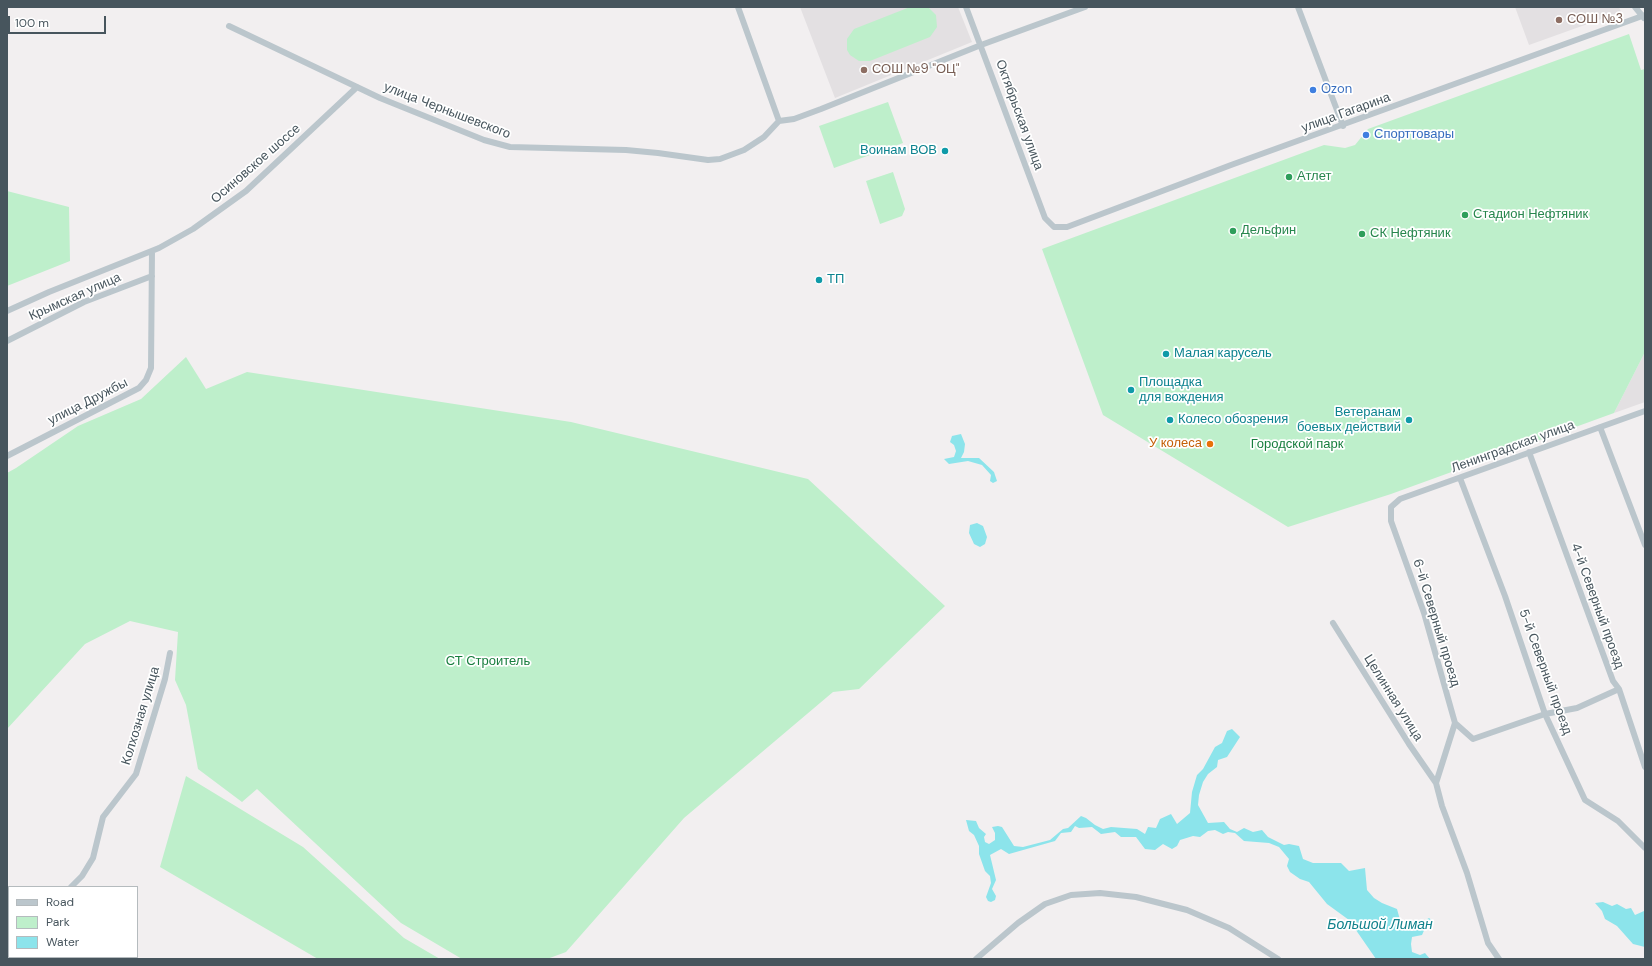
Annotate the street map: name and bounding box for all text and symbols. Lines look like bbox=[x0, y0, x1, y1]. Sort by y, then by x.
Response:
scale bar bbox=[10, 8, 108, 34]
place label: СОШ №3 bbox=[1567, 12, 1623, 28]
text: 100 m bbox=[15, 15, 49, 31]
marker: СОШ №3 bbox=[1554, 15, 1564, 25]
street label: Октябрьская улица bbox=[992, 58, 1046, 172]
place label: СОШ №9 "ОЦ" bbox=[872, 62, 959, 78]
marker: СОШ №9 "ОЦ" bbox=[859, 65, 869, 75]
street label: улица Чернышевского bbox=[381, 80, 513, 142]
place label: Ozon bbox=[1321, 82, 1352, 98]
marker: Ozon bbox=[1308, 85, 1318, 95]
street label: улица Гагарина bbox=[1299, 90, 1393, 136]
street label: Осиновское шоссе bbox=[208, 121, 304, 207]
place label: Спорттовары bbox=[1374, 127, 1454, 143]
marker: Спорттовары bbox=[1361, 130, 1371, 140]
place label: Воинам ВОВ bbox=[860, 143, 937, 159]
marker: Воинам ВОВ bbox=[940, 146, 950, 156]
place label: Атлет bbox=[1297, 169, 1331, 185]
marker: Атлет bbox=[1284, 172, 1294, 182]
place label: Стадион Нефтяник bbox=[1473, 207, 1588, 223]
marker: Стадион Нефтяник bbox=[1460, 210, 1470, 220]
place label: Дельфин bbox=[1241, 223, 1296, 239]
marker: Дельфин bbox=[1228, 226, 1238, 236]
place label: СК Нефтяник bbox=[1370, 226, 1451, 242]
marker: СК Нефтяник bbox=[1357, 229, 1367, 239]
street label: Крымская улица bbox=[27, 270, 123, 324]
place label: ТП bbox=[827, 272, 844, 288]
marker: ТП bbox=[814, 275, 824, 285]
place label: Малая карусель bbox=[1174, 346, 1272, 362]
marker: Малая карусель bbox=[1161, 349, 1171, 359]
street label: улица Дружбы bbox=[46, 375, 130, 429]
place label: Площадка для вождения bbox=[1139, 375, 1224, 406]
marker: Площадка для вождения bbox=[1126, 385, 1136, 395]
place label: Ветеранам боевых действий bbox=[1297, 405, 1401, 436]
place label: Колесо обозрения bbox=[1178, 412, 1288, 428]
marker: Колесо обозрения bbox=[1165, 415, 1175, 425]
marker: Ветеранам боевых действий bbox=[1404, 415, 1414, 425]
street label: Ленинградская улица bbox=[1449, 417, 1577, 477]
place label: У колеса bbox=[1149, 436, 1202, 452]
park label: Городской парк bbox=[1251, 437, 1343, 453]
marker: У колеса bbox=[1205, 439, 1215, 449]
street label: 4-й Северный проезд bbox=[1567, 541, 1627, 671]
street label: 6-й Северный проезд bbox=[1409, 557, 1463, 689]
street label: 5-й Северный проезд bbox=[1515, 607, 1575, 737]
street label: Целинная улица bbox=[1360, 652, 1426, 744]
park label: СТ Строитель bbox=[446, 654, 530, 670]
street label: Колхозная улица bbox=[119, 665, 163, 767]
legend bbox=[8, 886, 138, 958]
text: Road bbox=[46, 894, 74, 910]
text: Park bbox=[46, 914, 70, 930]
water label: Большой Лиман bbox=[1327, 917, 1433, 933]
text: Water bbox=[46, 934, 79, 950]

